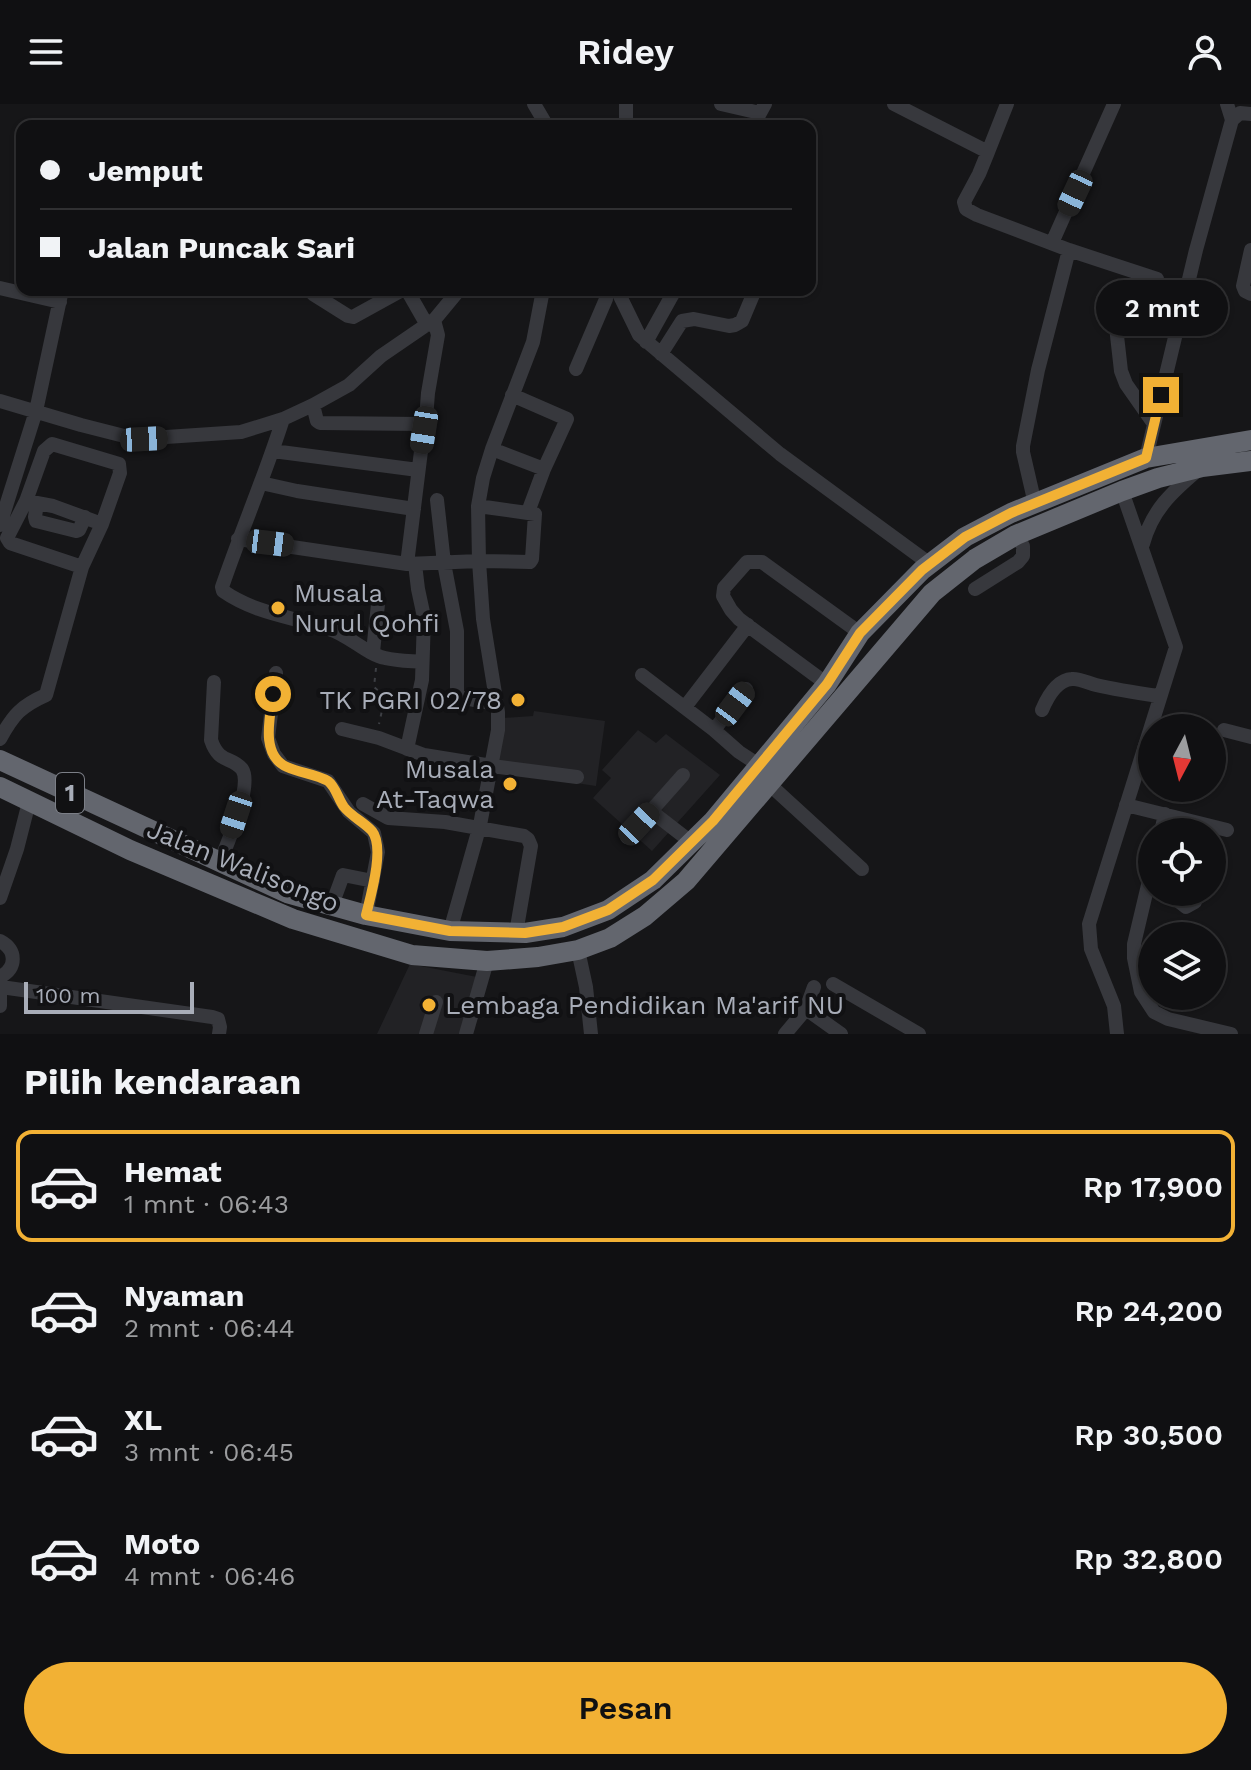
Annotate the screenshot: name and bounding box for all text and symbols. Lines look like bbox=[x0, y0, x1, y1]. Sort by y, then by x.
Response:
icon: menu bbox=[24, 30, 68, 74]
icon: person bbox=[1183, 30, 1227, 74]
text: Ridey bbox=[577, 31, 674, 73]
text: Jemput bbox=[88, 153, 203, 188]
car bbox=[1054, 166, 1096, 220]
text: Jalan Puncak Sari bbox=[88, 230, 355, 265]
callout: 2 mnt bbox=[1095, 279, 1227, 335]
text: 2 mnt bbox=[1124, 293, 1200, 323]
route end bbox=[1143, 377, 1179, 413]
car bbox=[408, 404, 440, 456]
car bbox=[119, 426, 169, 452]
car bbox=[245, 528, 295, 558]
place label: Musala Nurul Qohfi bbox=[294, 578, 440, 638]
marker: Musala Nurul Qohfi bbox=[269, 599, 287, 617]
route start bbox=[255, 676, 291, 712]
car bbox=[711, 678, 759, 730]
place label: TK PGRI 02/78 bbox=[319, 685, 502, 715]
marker: TK PGRI 02/78 bbox=[509, 691, 527, 709]
north arrow bbox=[1138, 714, 1226, 802]
map controls bbox=[1138, 714, 1226, 1010]
place label: Musala At-Taqwa bbox=[376, 754, 494, 814]
road number: 1 bbox=[56, 773, 84, 813]
marker: Musala At-Taqwa bbox=[501, 775, 519, 793]
car bbox=[217, 788, 255, 842]
car bbox=[614, 798, 664, 850]
street label: Jalan Walisongo bbox=[143, 814, 343, 918]
button: locate bbox=[1138, 818, 1226, 906]
button: layers bbox=[1138, 922, 1226, 1010]
scale bar bbox=[24, 978, 194, 1014]
text: 100 m bbox=[36, 983, 100, 1008]
place label: Lembaga Pendidikan Ma'arif NU bbox=[445, 990, 844, 1020]
marker: Lembaga Pendidikan Ma'arif NU bbox=[420, 996, 438, 1014]
text: Pilih kendaraan bbox=[24, 1061, 301, 1103]
icon: car bbox=[28, 1150, 100, 1222]
text: Hemat bbox=[124, 1154, 222, 1189]
text: Rp 17,900 bbox=[1083, 1169, 1223, 1204]
text: 1 mnt · 06:43 bbox=[124, 1189, 289, 1219]
icon: car bbox=[28, 1274, 100, 1346]
text: Nyaman bbox=[124, 1278, 244, 1313]
text: Rp 24,200 bbox=[1074, 1293, 1223, 1328]
text: 2 mnt · 06:44 bbox=[124, 1313, 295, 1343]
icon: car bbox=[28, 1398, 100, 1470]
text: XL bbox=[124, 1402, 162, 1437]
text: Rp 30,500 bbox=[1074, 1417, 1223, 1452]
text: 3 mnt · 06:45 bbox=[124, 1437, 294, 1467]
icon: car bbox=[28, 1522, 100, 1594]
text: Moto bbox=[124, 1526, 200, 1561]
text: Rp 32,800 bbox=[1074, 1541, 1223, 1576]
text: 4 mnt · 06:46 bbox=[124, 1561, 295, 1591]
button: Pesan bbox=[24, 1662, 1227, 1754]

